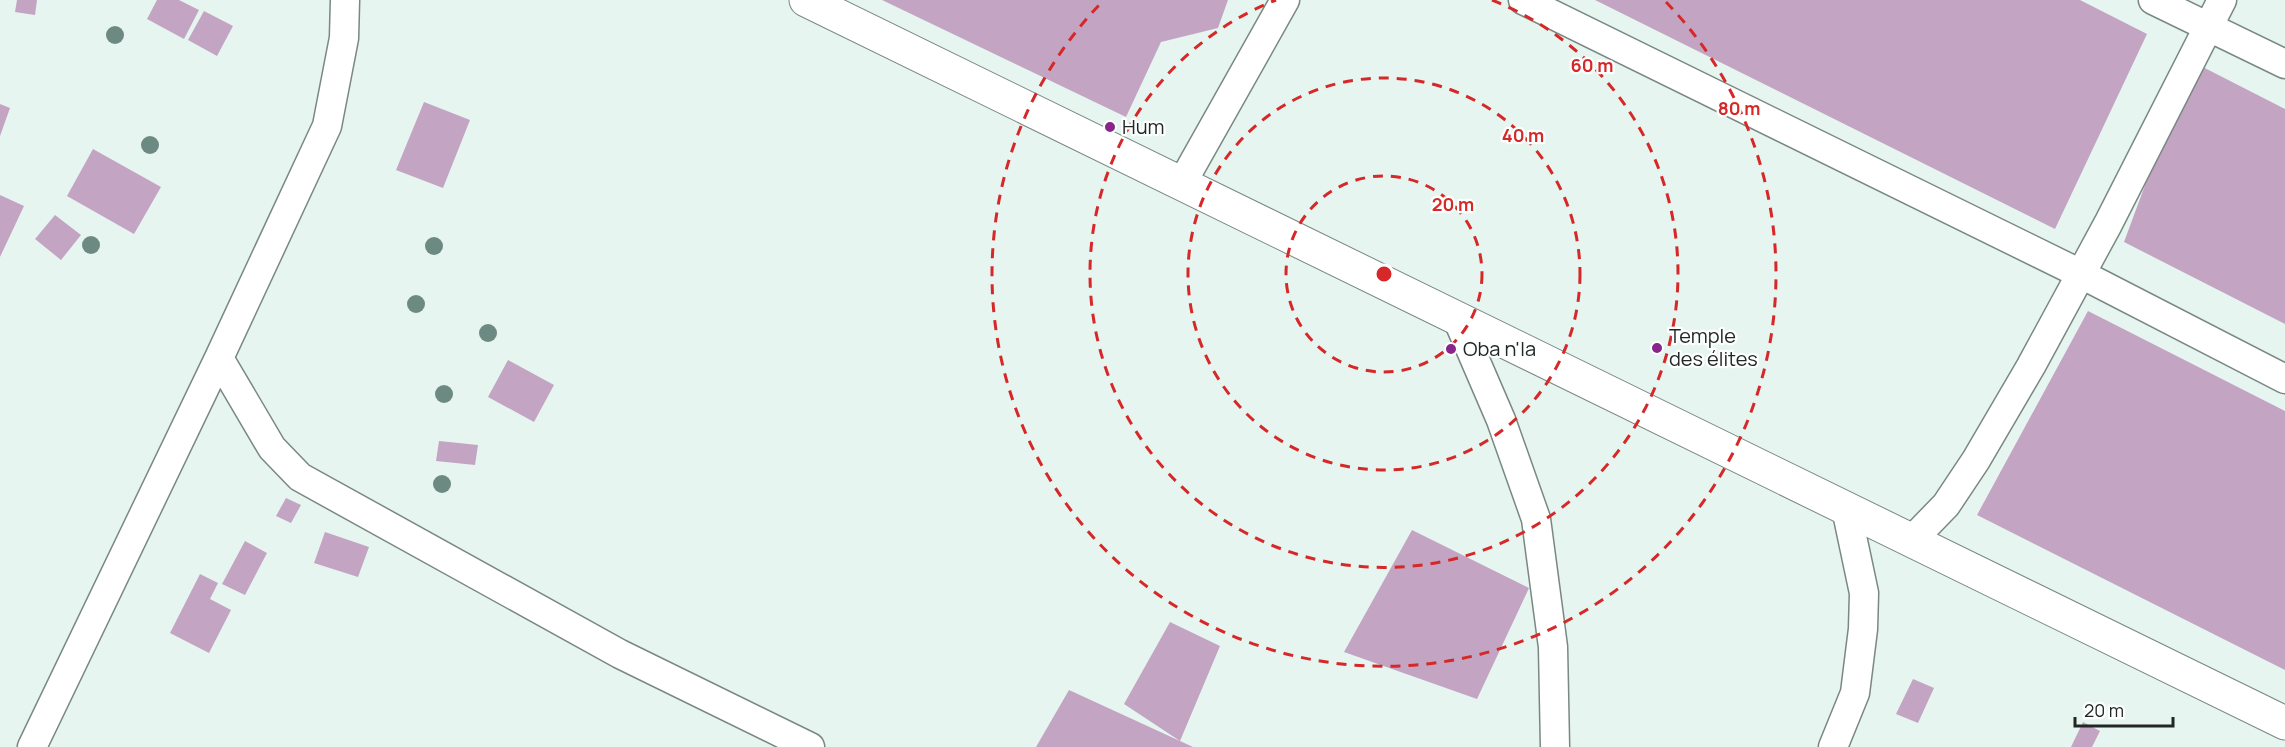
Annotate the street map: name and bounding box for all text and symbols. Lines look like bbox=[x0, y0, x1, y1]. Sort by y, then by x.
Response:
text: 60 m bbox=[1571, 53, 1613, 77]
text: 80 m bbox=[1718, 96, 1760, 120]
place label: Hum bbox=[1122, 113, 1165, 140]
marker: Hum bbox=[1103, 120, 1117, 134]
text: 40 m bbox=[1502, 123, 1544, 147]
text: 20 m bbox=[1432, 192, 1474, 216]
centre of rings bbox=[1374, 264, 1394, 284]
place label: Temple des élites bbox=[1669, 322, 1758, 372]
place label: Oba n'la bbox=[1463, 335, 1536, 362]
marker: Temple des élites bbox=[1650, 341, 1664, 355]
marker: Oba n'la bbox=[1444, 342, 1458, 356]
scale bar bbox=[2075, 690, 2172, 728]
text: 20 m bbox=[2084, 698, 2124, 722]

